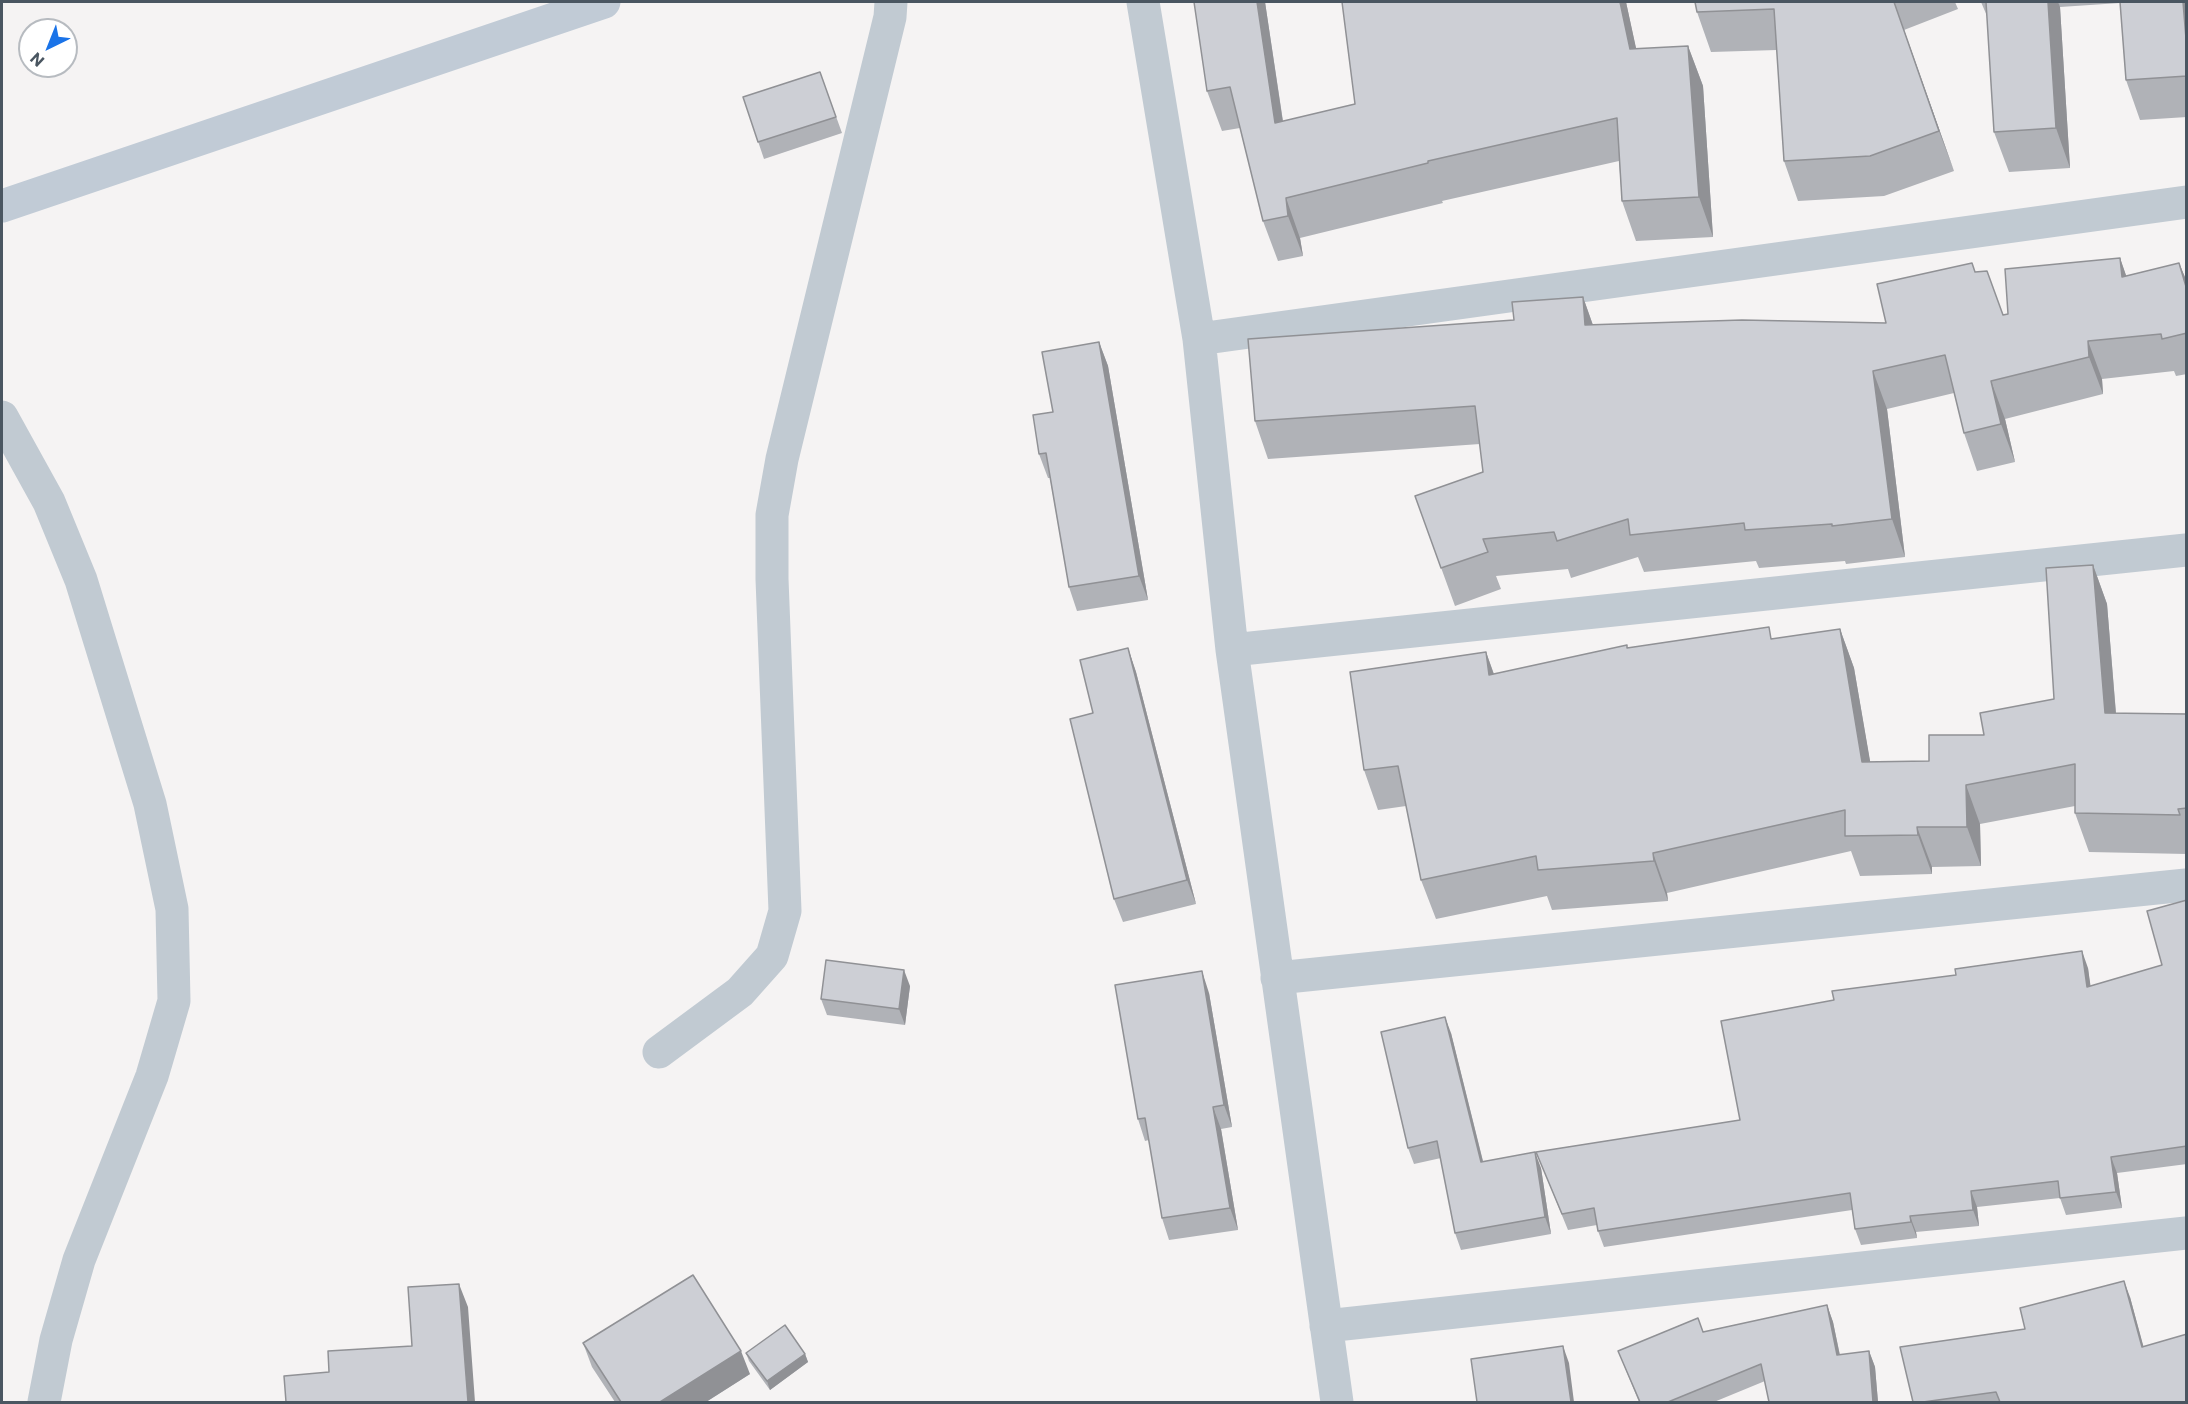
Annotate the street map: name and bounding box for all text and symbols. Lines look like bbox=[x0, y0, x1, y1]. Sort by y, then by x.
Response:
north arrow bbox=[18, 18, 78, 78]
text: N bbox=[26, 49, 48, 71]

